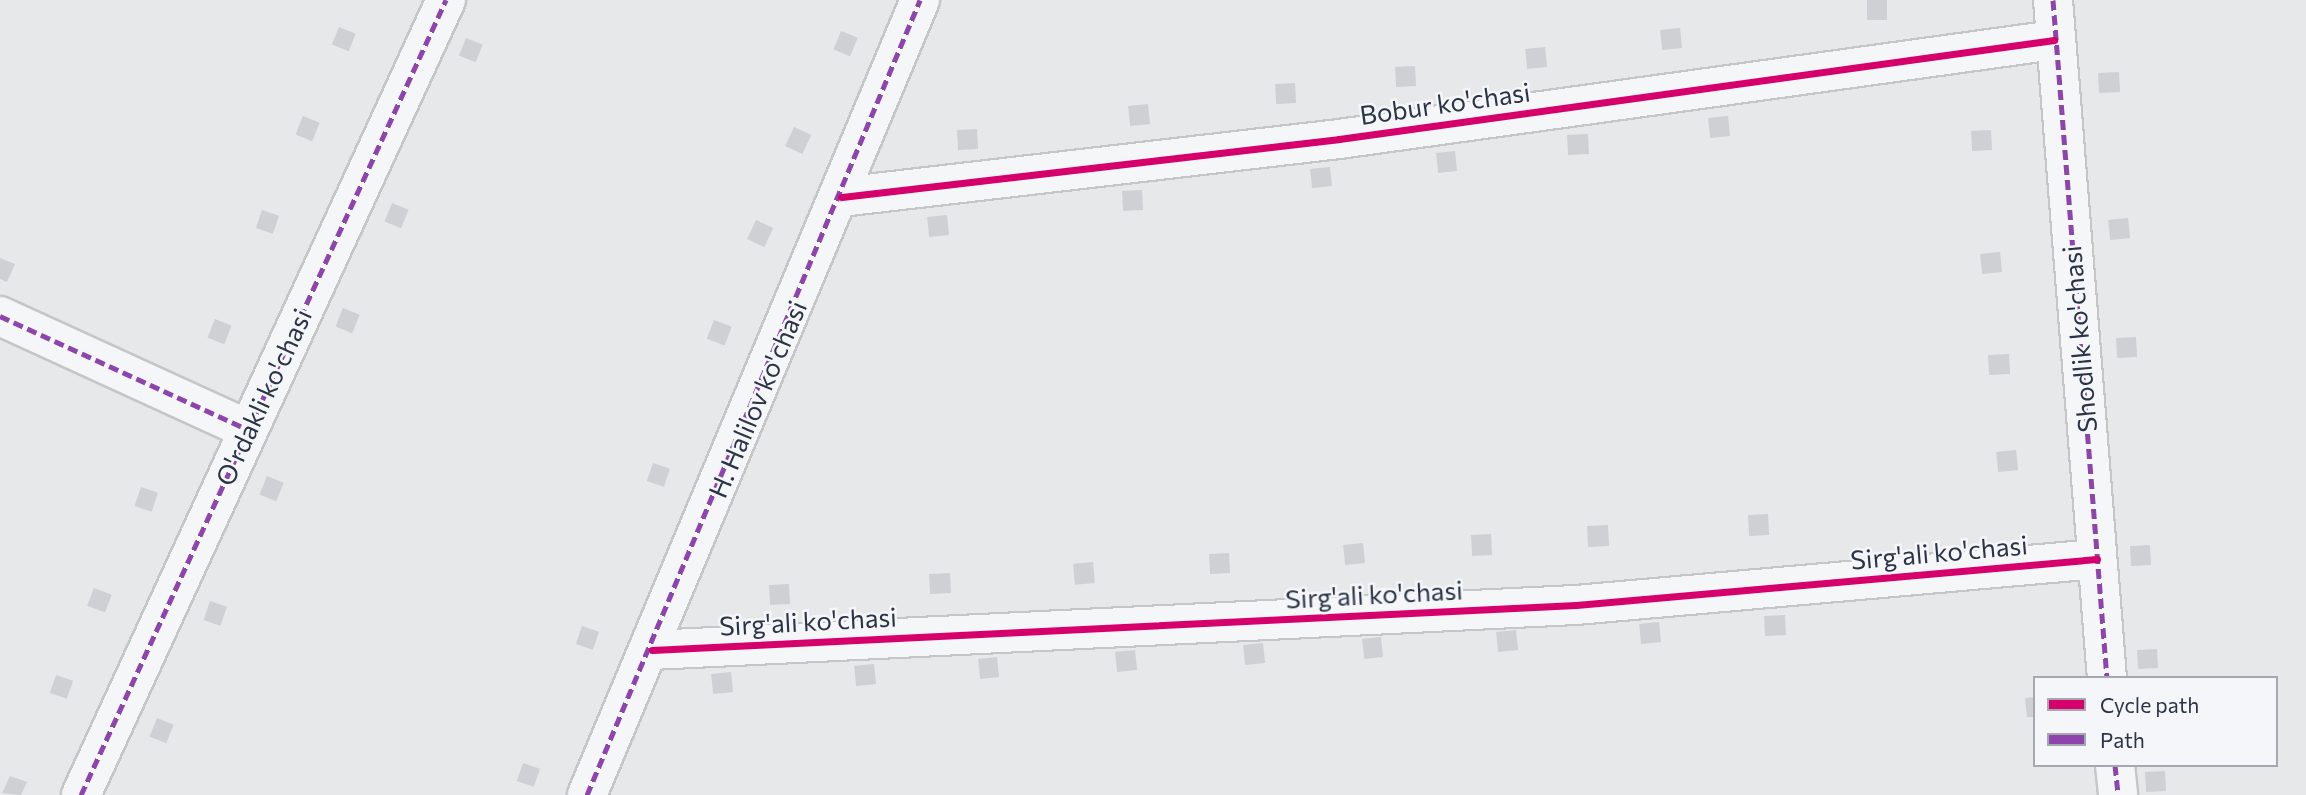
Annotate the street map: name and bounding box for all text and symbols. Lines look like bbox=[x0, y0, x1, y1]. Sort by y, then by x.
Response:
street label: Bobur ko'chasi bbox=[1358, 76, 1532, 130]
street label: Shodlik ko'chasi bbox=[2055, 244, 2103, 434]
street label: H. Halilov ko'chasi bbox=[701, 296, 813, 502]
street label: O'rdakli ko'chasi bbox=[208, 304, 318, 490]
street label: Sirg'ali ko'chasi bbox=[1849, 529, 2029, 575]
street label: Sirg'ali ko'chasi bbox=[1284, 574, 1464, 614]
street label: Sirg'ali ko'chasi bbox=[718, 601, 898, 641]
legend bbox=[2033, 676, 2278, 767]
text: Cycle path bbox=[2100, 692, 2199, 717]
text: Path bbox=[2100, 727, 2145, 752]

